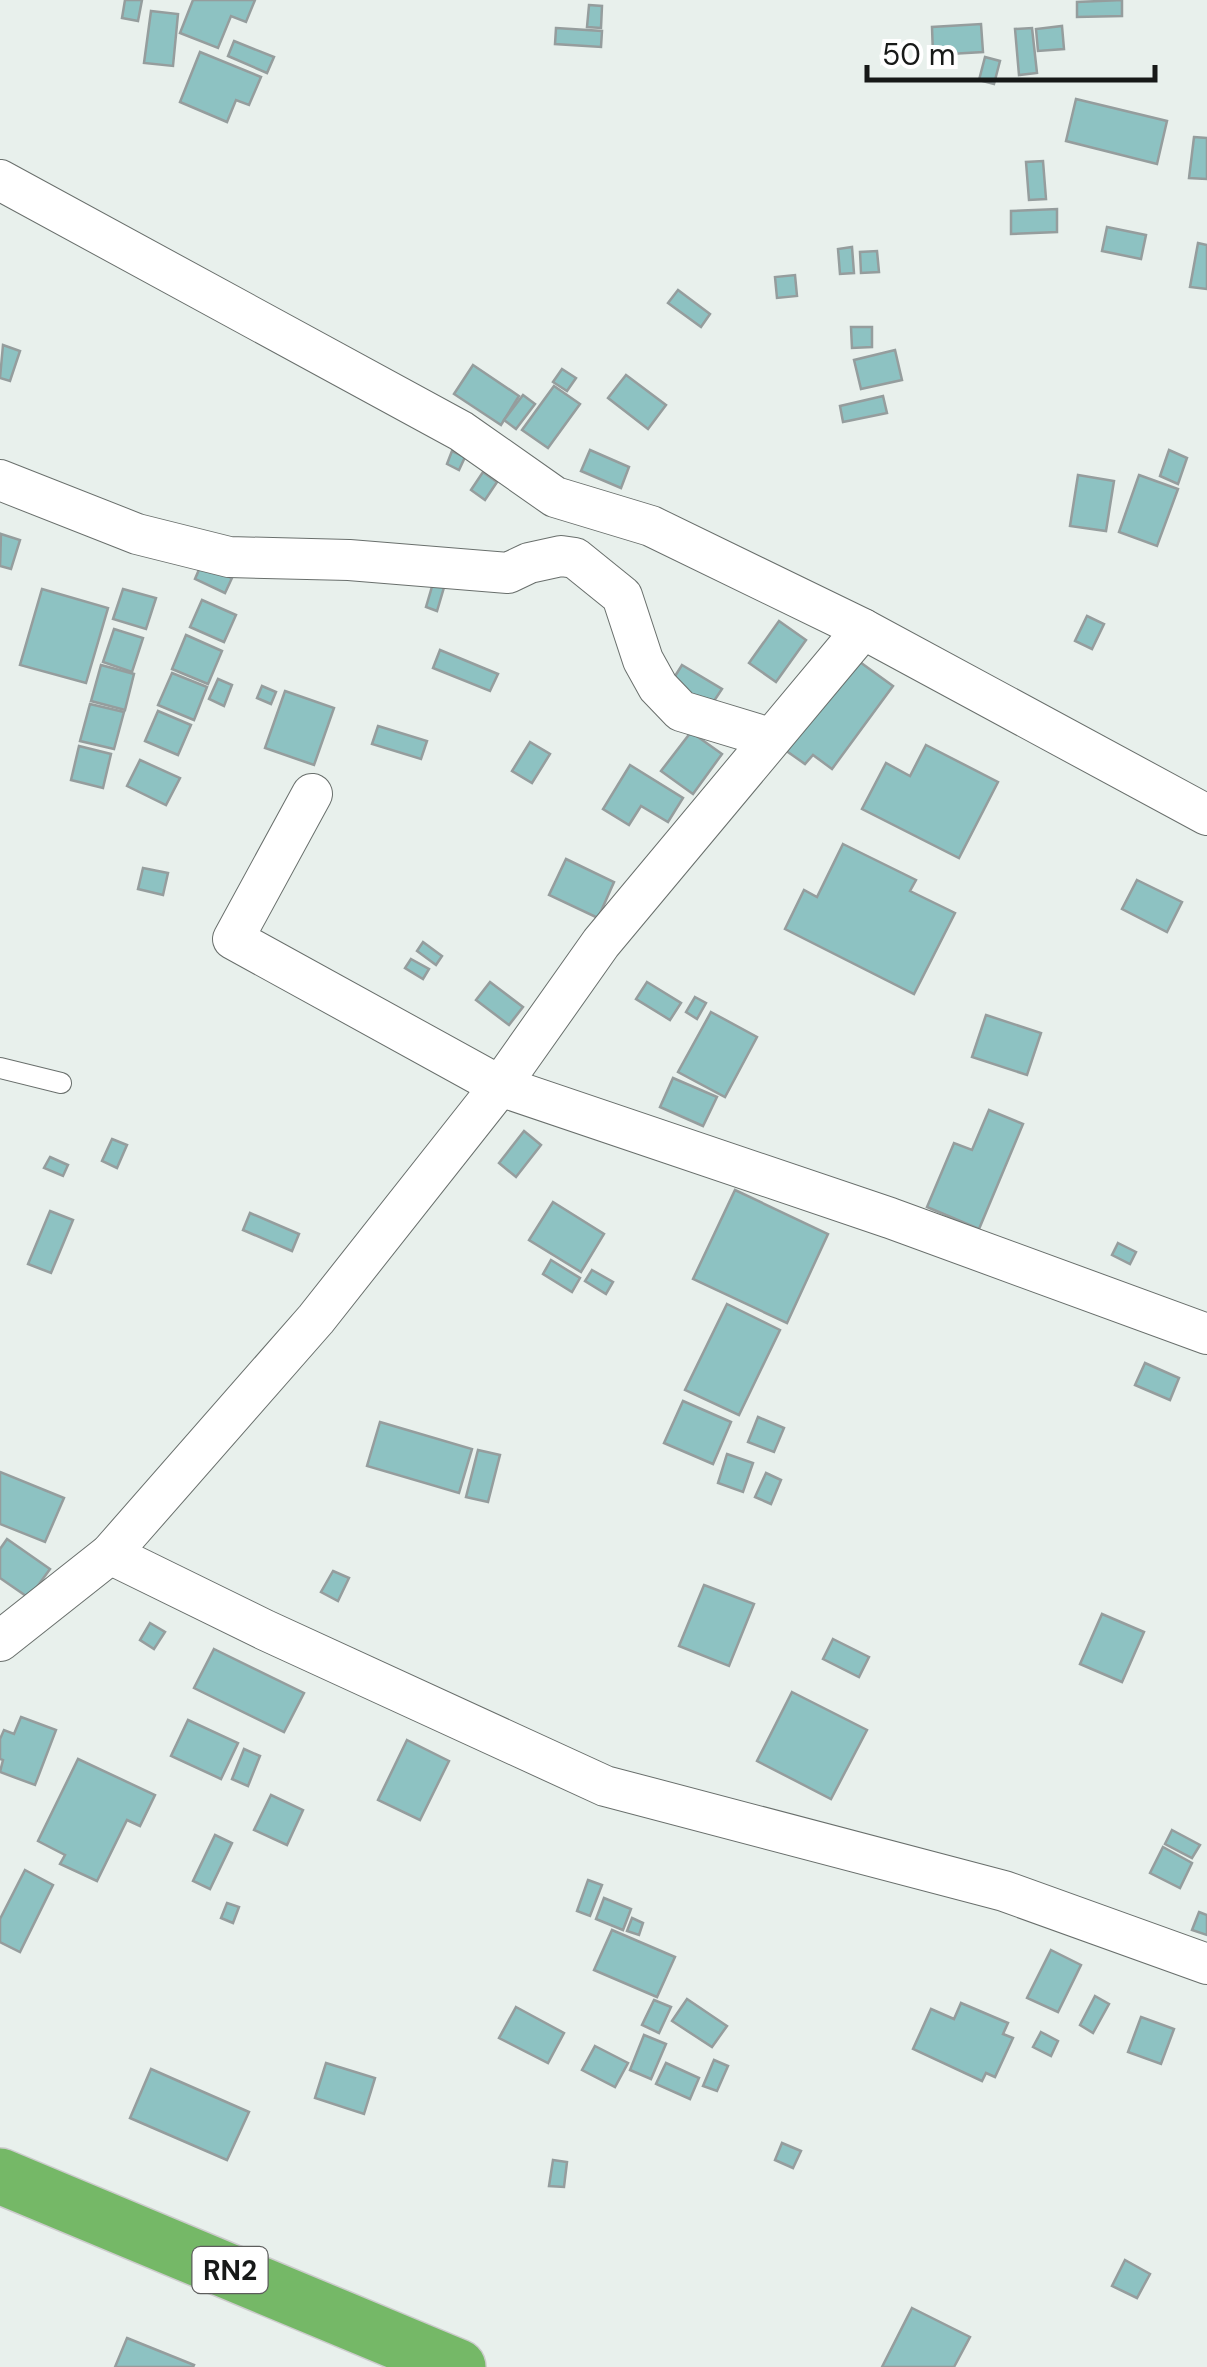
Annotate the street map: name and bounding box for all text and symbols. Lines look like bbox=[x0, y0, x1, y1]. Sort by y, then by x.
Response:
scale bar bbox=[867, 20, 1154, 82]
text: 50 m bbox=[882, 35, 956, 74]
road number: RN2 bbox=[192, 2247, 268, 2293]

